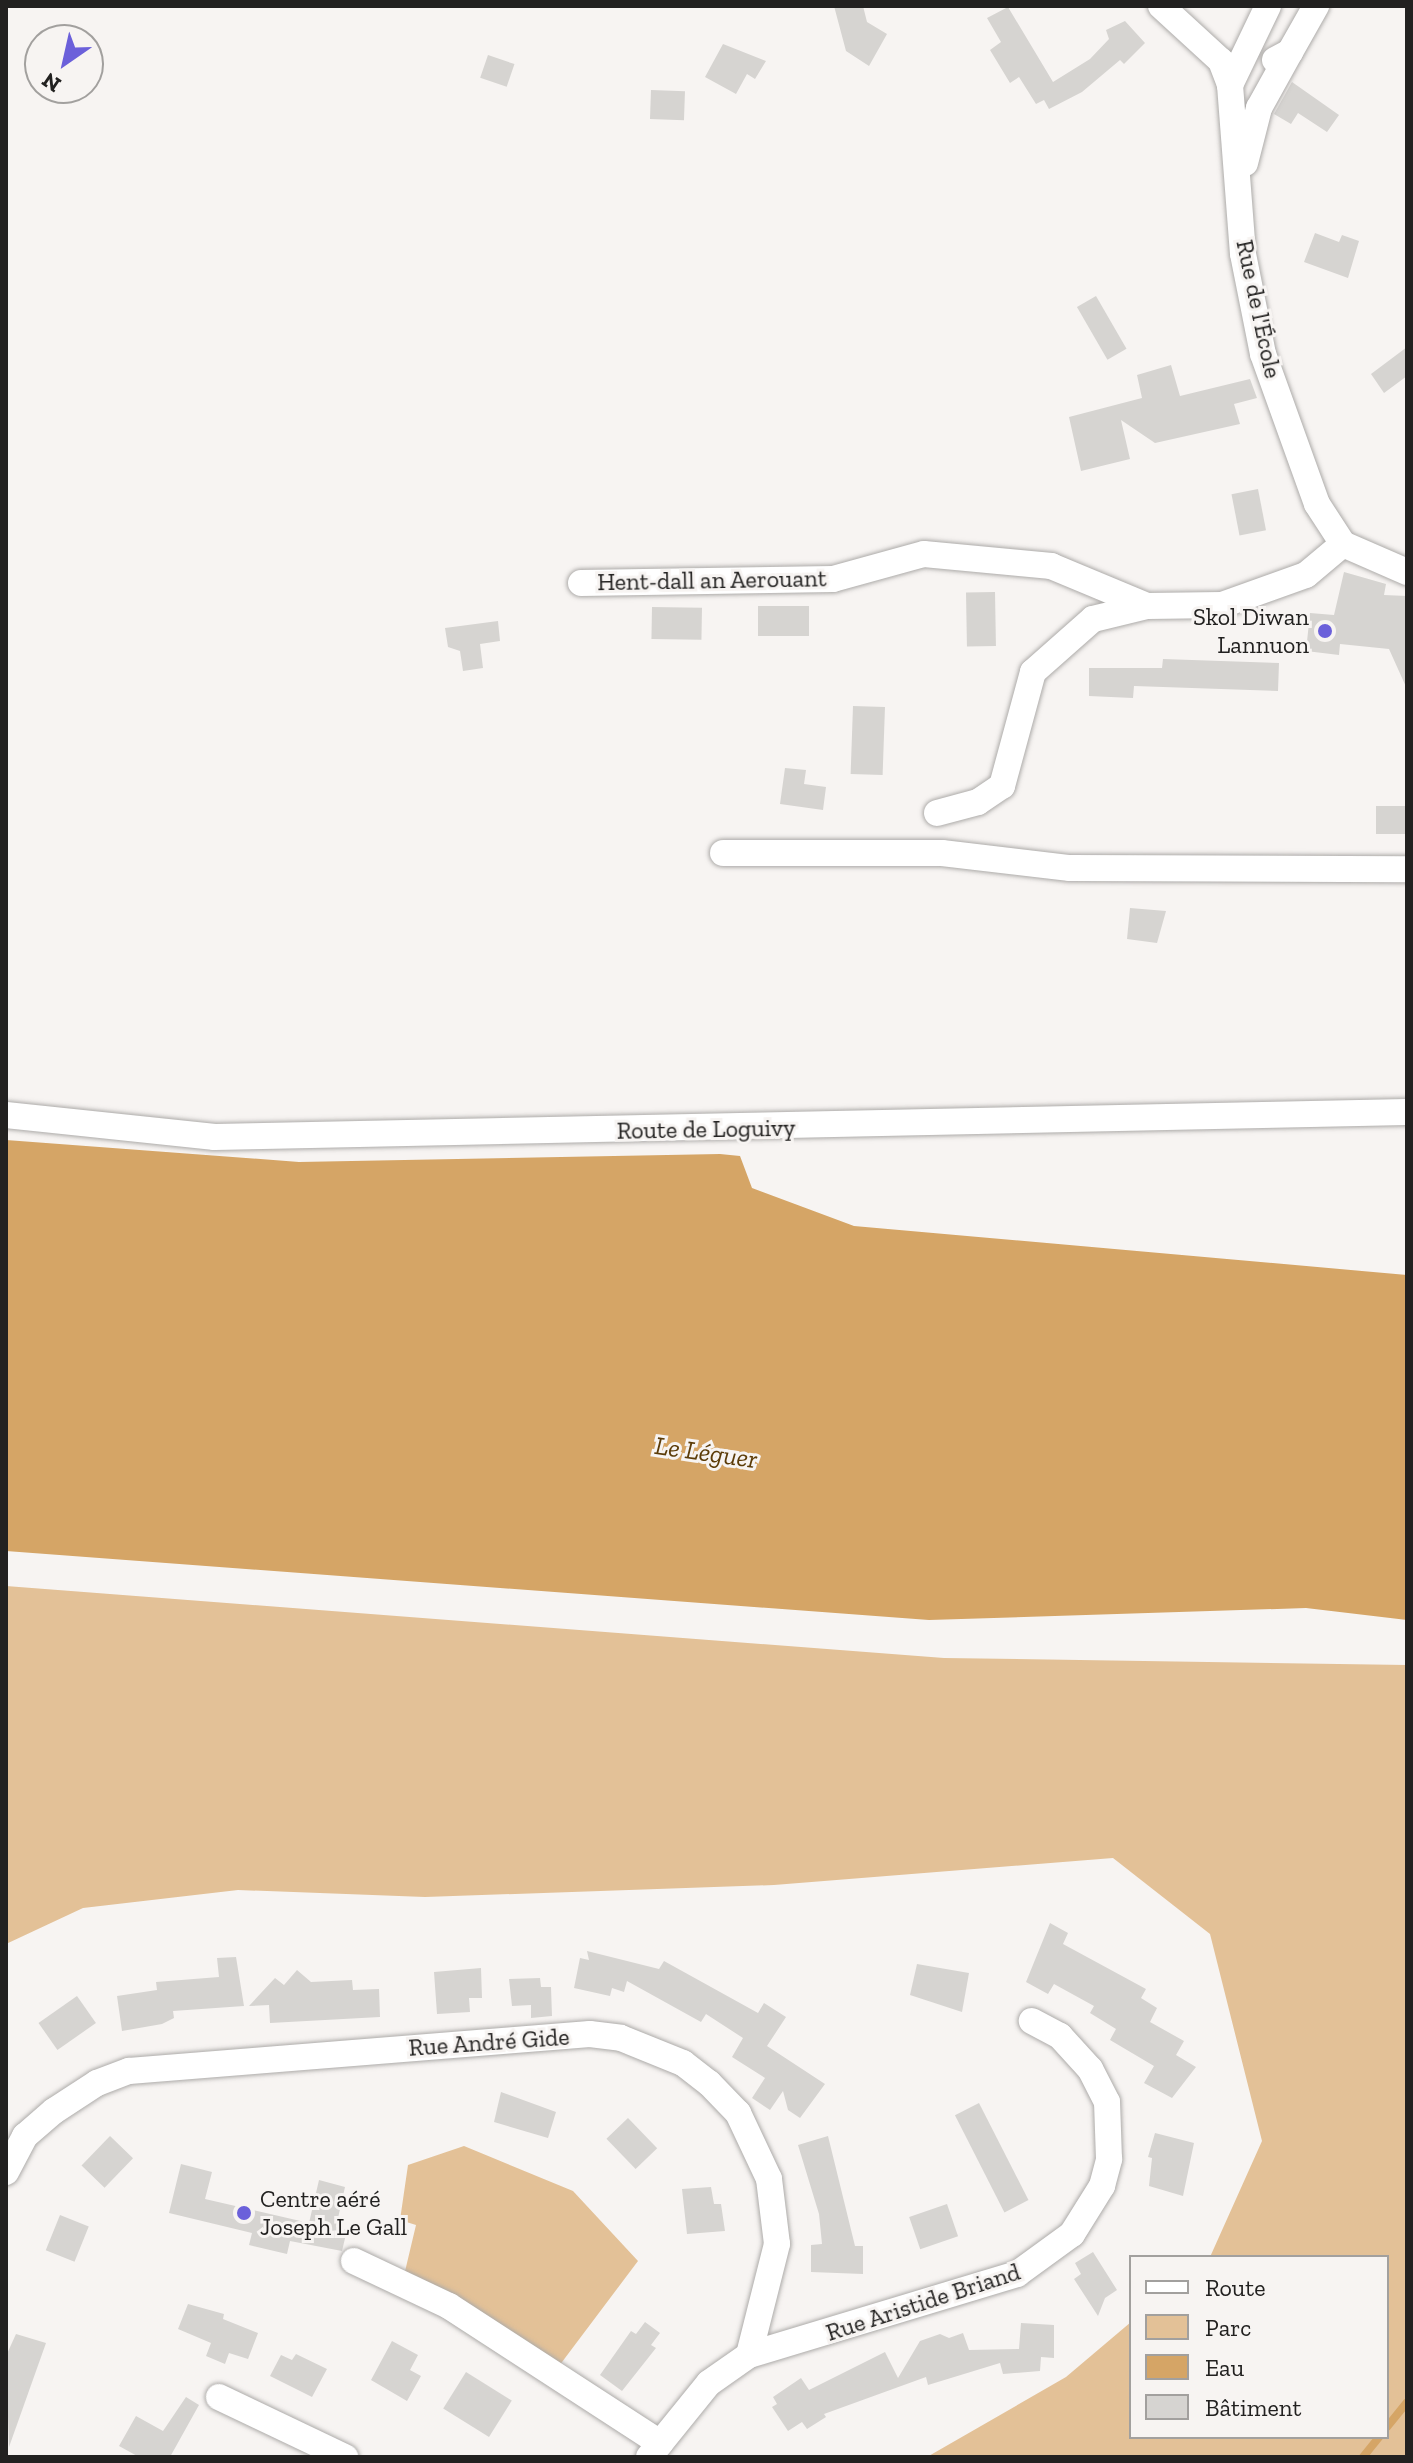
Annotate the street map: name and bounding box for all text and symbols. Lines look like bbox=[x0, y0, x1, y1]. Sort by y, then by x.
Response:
north arrow bbox=[24, 24, 104, 104]
text: N bbox=[37, 67, 66, 99]
street label: Rue de l'École bbox=[1230, 237, 1288, 381]
street label: Hent-dall an Aerouant bbox=[597, 564, 827, 596]
place label: Skol Diwan Lannuon bbox=[1193, 603, 1309, 659]
marker: Skol Diwan Lannuon bbox=[1316, 622, 1334, 640]
street label: Route de Loguivy bbox=[616, 1113, 796, 1145]
water label: Le Léguer bbox=[653, 1430, 759, 1476]
street label: Rue André Gide bbox=[407, 2022, 571, 2062]
place label: Centre aéré Joseph Le Gall bbox=[260, 2185, 407, 2241]
marker: Centre aéré Joseph Le Gall bbox=[235, 2204, 253, 2222]
legend bbox=[1129, 2255, 1389, 2439]
street label: Rue Aristide Briand bbox=[822, 2257, 1024, 2347]
text: Route bbox=[1205, 2273, 1265, 2302]
text: Parc bbox=[1205, 2313, 1251, 2342]
text: Eau bbox=[1205, 2353, 1244, 2382]
text: Bâtiment bbox=[1205, 2393, 1301, 2422]

